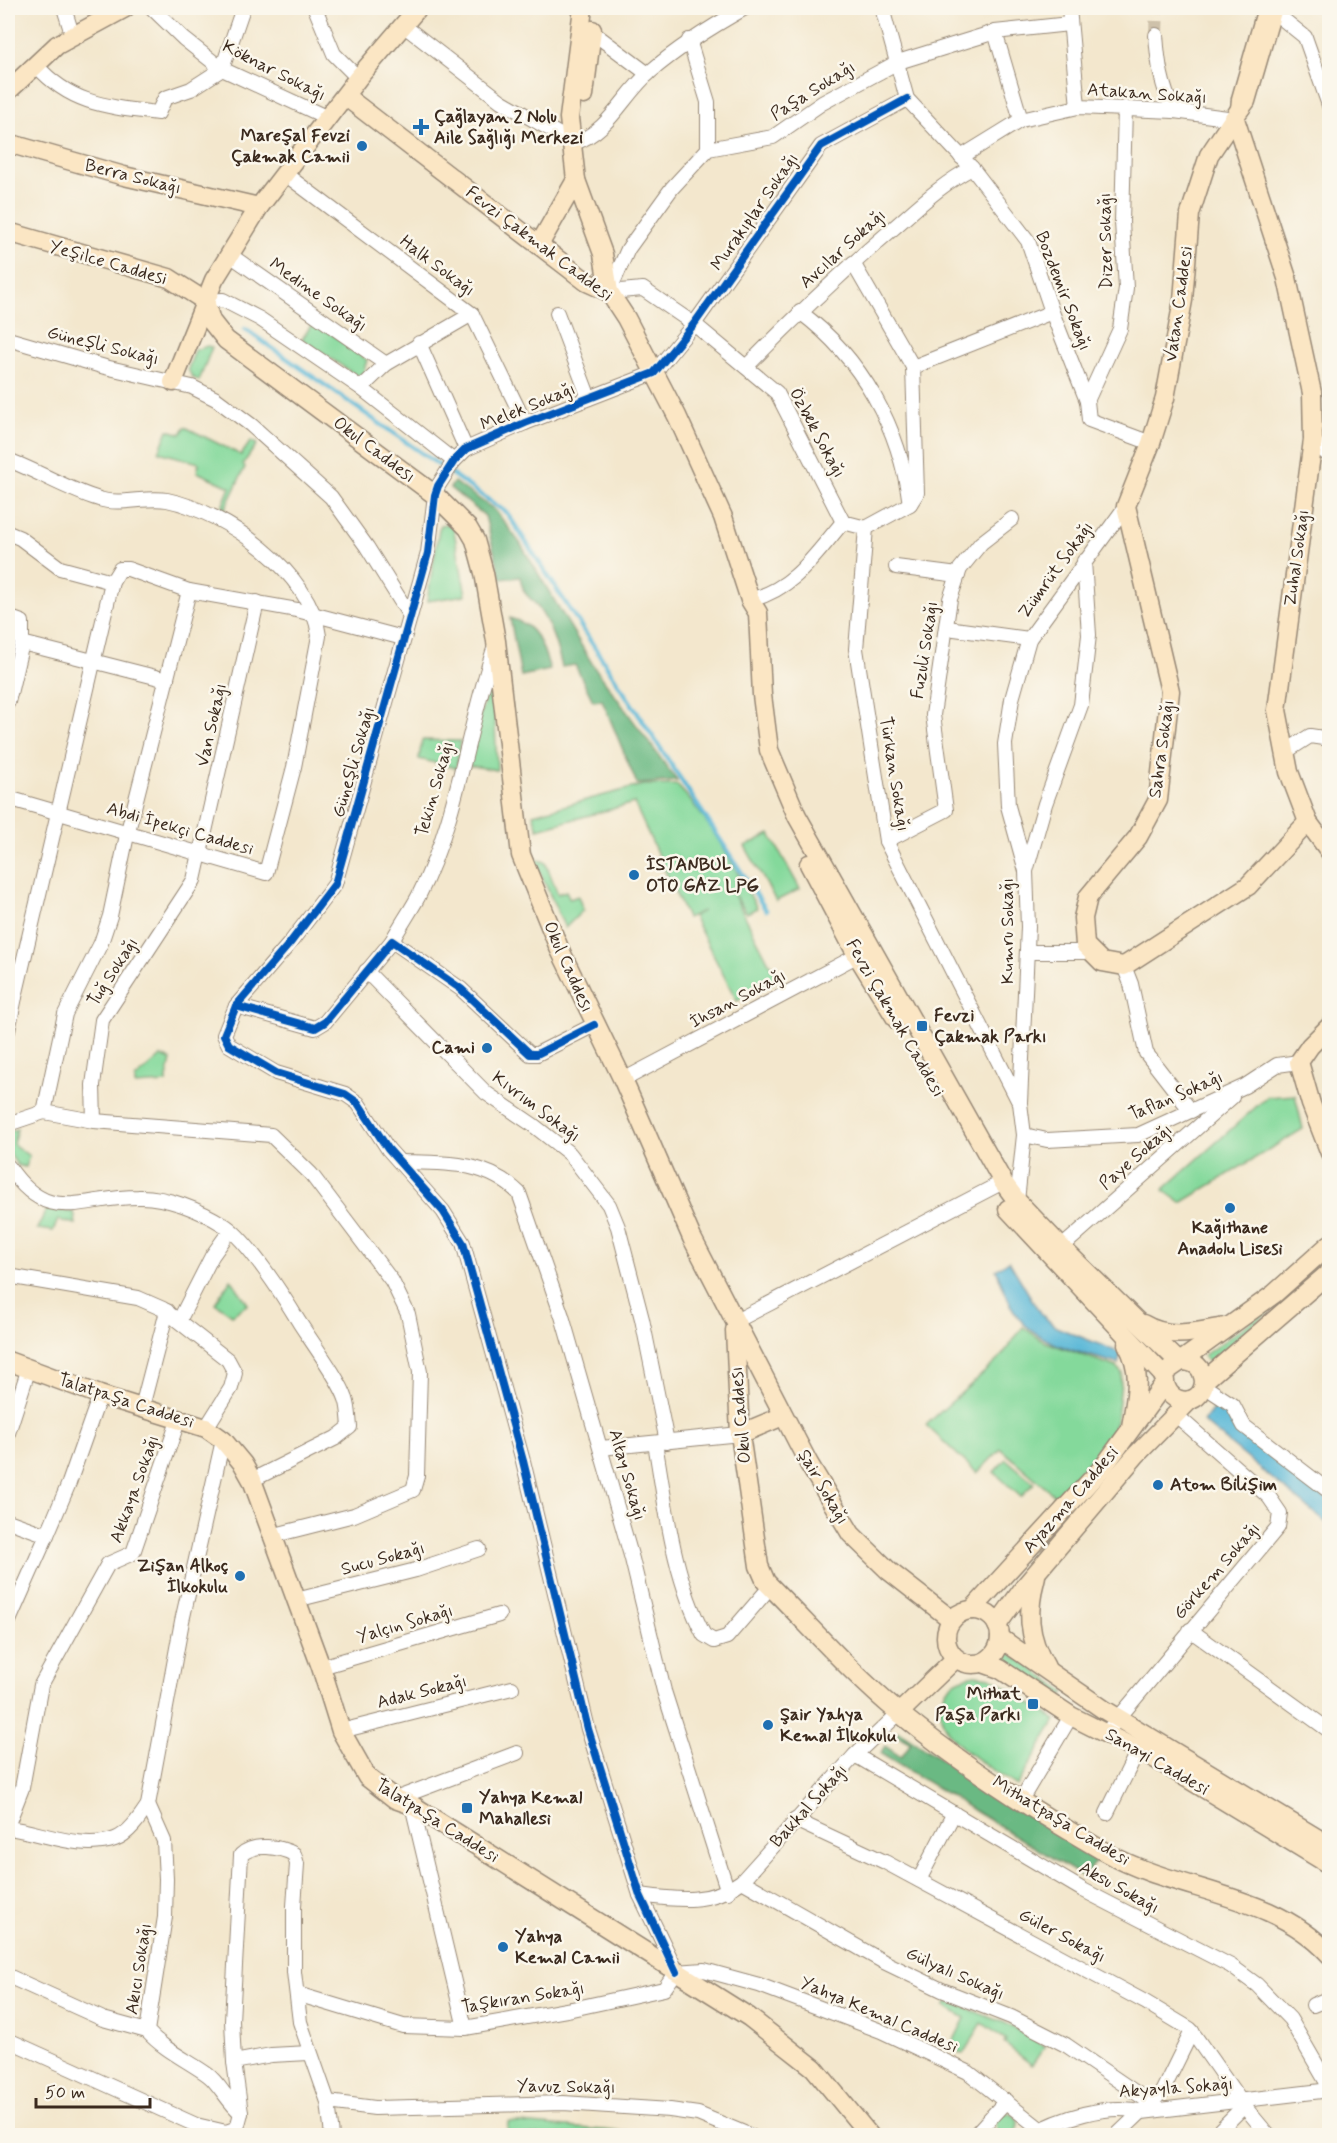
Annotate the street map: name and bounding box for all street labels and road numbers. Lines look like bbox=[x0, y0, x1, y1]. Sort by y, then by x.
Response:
street label: Köknar Sokağı bbox=[218, 35, 330, 107]
street label: Paşa Sokağı bbox=[766, 55, 860, 127]
street label: Atakan Sokağı bbox=[1086, 78, 1208, 110]
street label: Murakıplar Sokağı bbox=[705, 148, 805, 276]
street label: Berra Sokağı bbox=[82, 153, 184, 201]
street label: Fevzi Çakmak Caddesi bbox=[460, 181, 618, 307]
street label: Dizer Sokağı bbox=[1093, 192, 1119, 290]
street label: Avcılar Sokağı bbox=[795, 204, 891, 294]
street label: Bozdemir Sokağı bbox=[1029, 228, 1097, 354]
street label: Halk Sokağı bbox=[394, 230, 480, 302]
street label: Yeşilce Caddesi bbox=[46, 235, 170, 291]
street label: Vatan Caddesi bbox=[1159, 244, 1199, 364]
street label: Medine Sokağı bbox=[264, 252, 372, 338]
street label: Güneşli Sokağı bbox=[45, 321, 161, 371]
street label: Melek Sokağı bbox=[477, 377, 579, 437]
street label: Özbek Sokağı bbox=[783, 384, 851, 482]
street label: Okul Caddesı bbox=[328, 411, 420, 489]
street label: Zuhal Sokağı bbox=[1278, 508, 1316, 608]
street label: Zümrüt Sokağı bbox=[1013, 517, 1099, 623]
street label: Fuzuli Sokağı bbox=[905, 600, 945, 700]
street label: Van Sokağı bbox=[191, 681, 233, 769]
street label: Sahra Sokağı bbox=[1143, 698, 1181, 800]
street label: Güneşli Sokağı bbox=[327, 704, 381, 820]
street label: Türkan Sokağı bbox=[873, 715, 915, 833]
street label: Tekin Sokağı bbox=[410, 738, 460, 840]
street label: Abdi İpekçi Caddesi bbox=[104, 797, 256, 861]
street label: Kumru Sokağı bbox=[996, 878, 1020, 984]
street label: Okul Caddesı bbox=[537, 918, 599, 1016]
street label: Tuğ Sokağı bbox=[82, 933, 144, 1011]
street label: Fevzi Çakmak Caddesi bbox=[840, 935, 950, 1101]
street label: İhsan Sokağı bbox=[686, 964, 790, 1034]
street label: Taflan Sokağı bbox=[1125, 1065, 1227, 1127]
street label: Kıvrım Sokağı bbox=[487, 1066, 585, 1148]
street label: Paye Sokağı bbox=[1094, 1118, 1178, 1196]
street label: Okul Caddesı bbox=[725, 1365, 757, 1465]
street label: Talatpaşa Caddesi bbox=[55, 1368, 197, 1434]
street label: Altay Sokağı bbox=[603, 1427, 651, 1523]
street label: Akkaya Sokağı bbox=[104, 1432, 166, 1546]
street label: Ayazma Caddesi bbox=[1018, 1441, 1124, 1559]
street label: Şair Sokağı bbox=[792, 1445, 854, 1529]
street label: Görkem Sokağı bbox=[1168, 1517, 1266, 1625]
street label: Sucu Sokağı bbox=[338, 1536, 428, 1582]
street label: Yalçın Sokağı bbox=[354, 1599, 456, 1649]
street label: Adak Sokağı bbox=[374, 1669, 470, 1715]
street label: Sanayi Caddesi bbox=[1101, 1723, 1213, 1801]
street label: Bakkal Sokağı bbox=[765, 1759, 853, 1853]
street label: Mithatpaşa Caddesi bbox=[988, 1770, 1134, 1872]
street label: Talatpaşa Caddesi bbox=[370, 1773, 504, 1869]
street label: Aksu Sokağı bbox=[1075, 1856, 1163, 1920]
street label: Güler Sokağı bbox=[1014, 1903, 1110, 1969]
street label: Akıcı Sokağı bbox=[120, 1922, 158, 2016]
street label: Gülyalı Sokağı bbox=[902, 1942, 1008, 2006]
street label: Yahya Kemal Caddesi bbox=[796, 1971, 962, 2059]
street label: Taşkıran Sokağı bbox=[460, 1976, 586, 2020]
street label: Akyayla Sokağı bbox=[1118, 2072, 1234, 2104]
street label: Yavuz Sokağı bbox=[516, 2074, 616, 2100]

